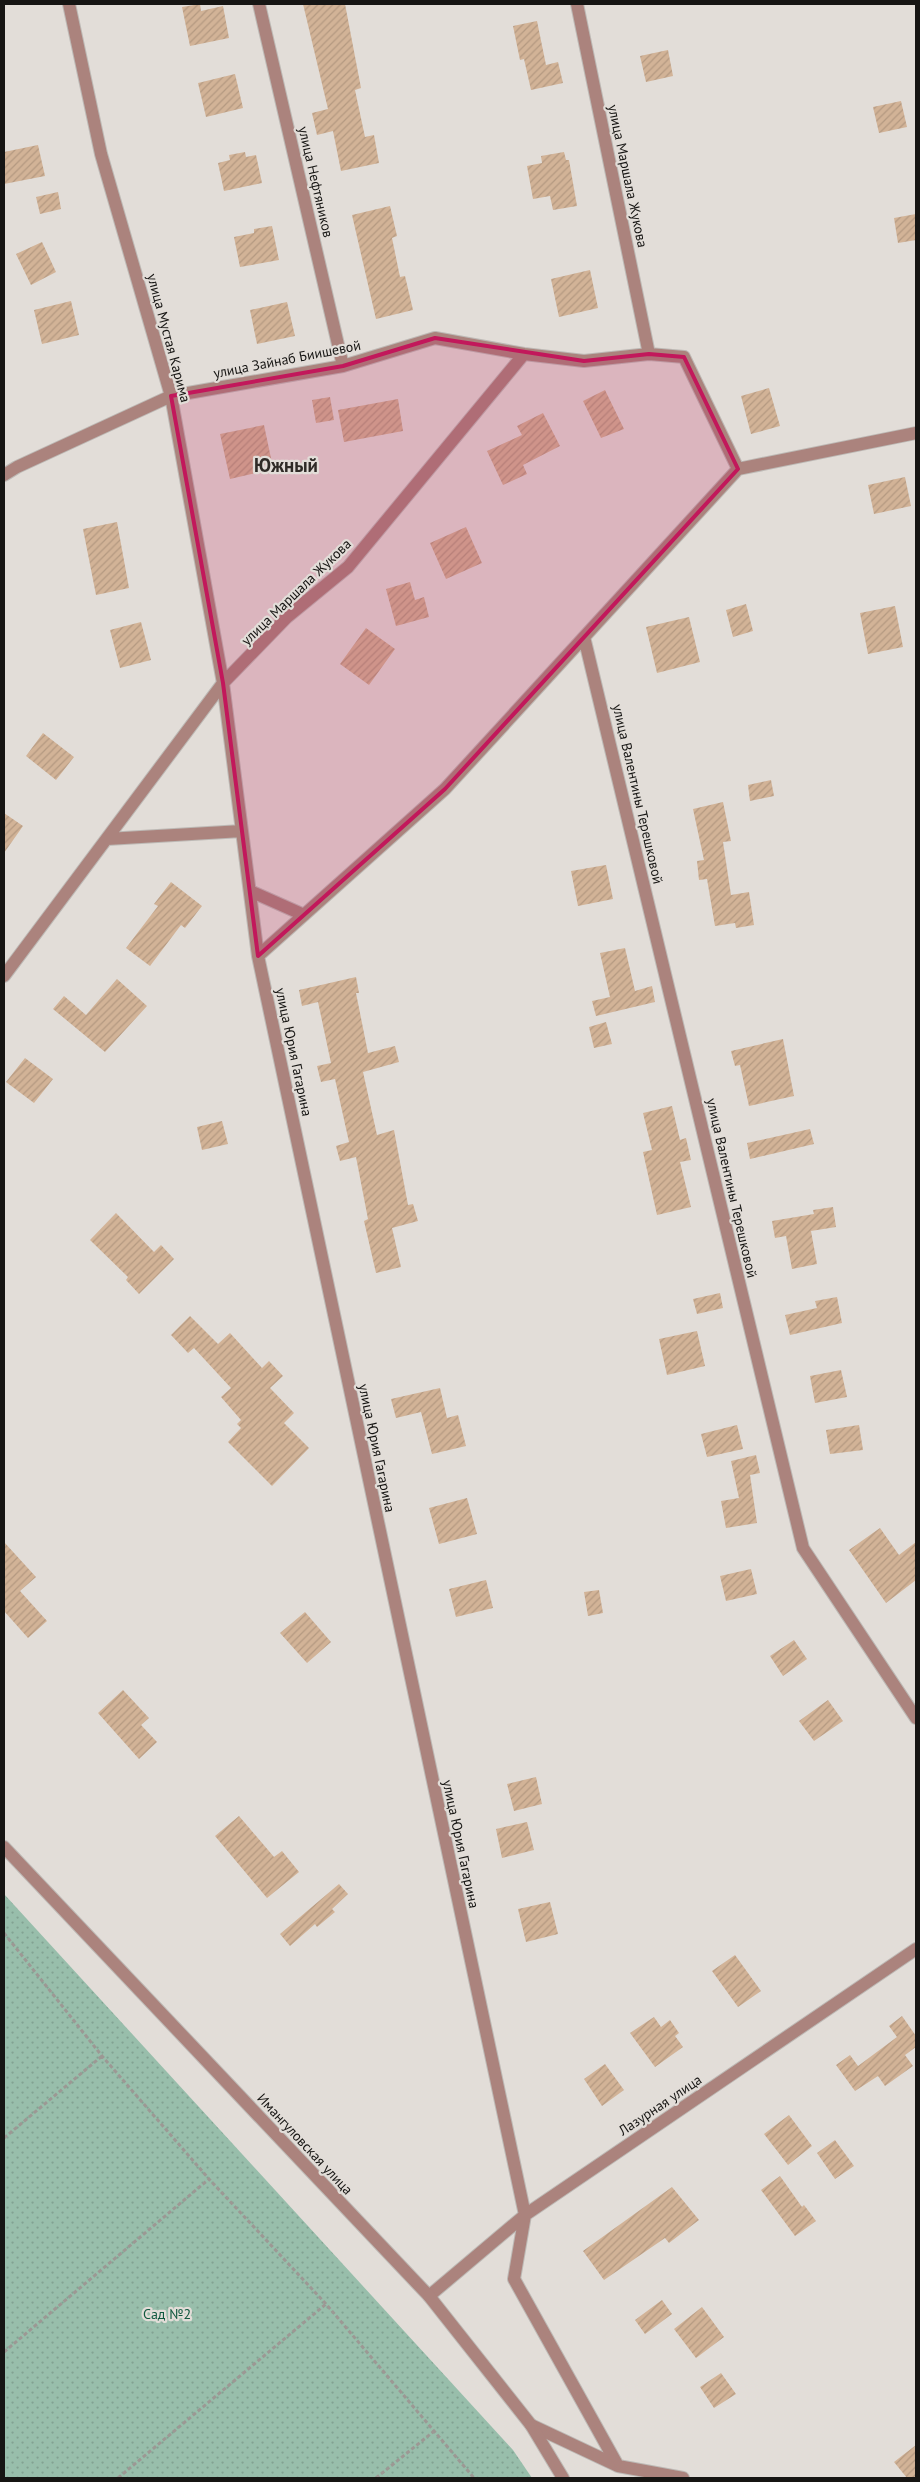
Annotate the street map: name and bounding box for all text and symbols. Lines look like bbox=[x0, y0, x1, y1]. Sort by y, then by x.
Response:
street label: улица Маршала Жукова bbox=[604, 103, 652, 249]
street label: улица Нефтяников bbox=[294, 125, 338, 239]
street label: улица Мустая Карима bbox=[143, 272, 195, 404]
street label: улица Зайнаб Биишевой bbox=[212, 336, 362, 382]
district label: Южный bbox=[254, 453, 318, 477]
street label: улица Маршала Жукова bbox=[237, 535, 355, 649]
street label: улица Валентины Терешковой bbox=[609, 702, 667, 886]
street label: улица Юрия Гагарина bbox=[272, 986, 316, 1118]
street label: улица Валентины Терешковой bbox=[703, 1096, 761, 1280]
street label: улица Юрия Гагарина bbox=[355, 1382, 399, 1514]
street label: улица Юрия Гагарина bbox=[439, 1778, 483, 1910]
street label: Лазурная улица bbox=[614, 2071, 705, 2140]
street label: Имангуловская улица bbox=[253, 2090, 357, 2198]
park label: Сад №2 bbox=[143, 2305, 191, 2323]

